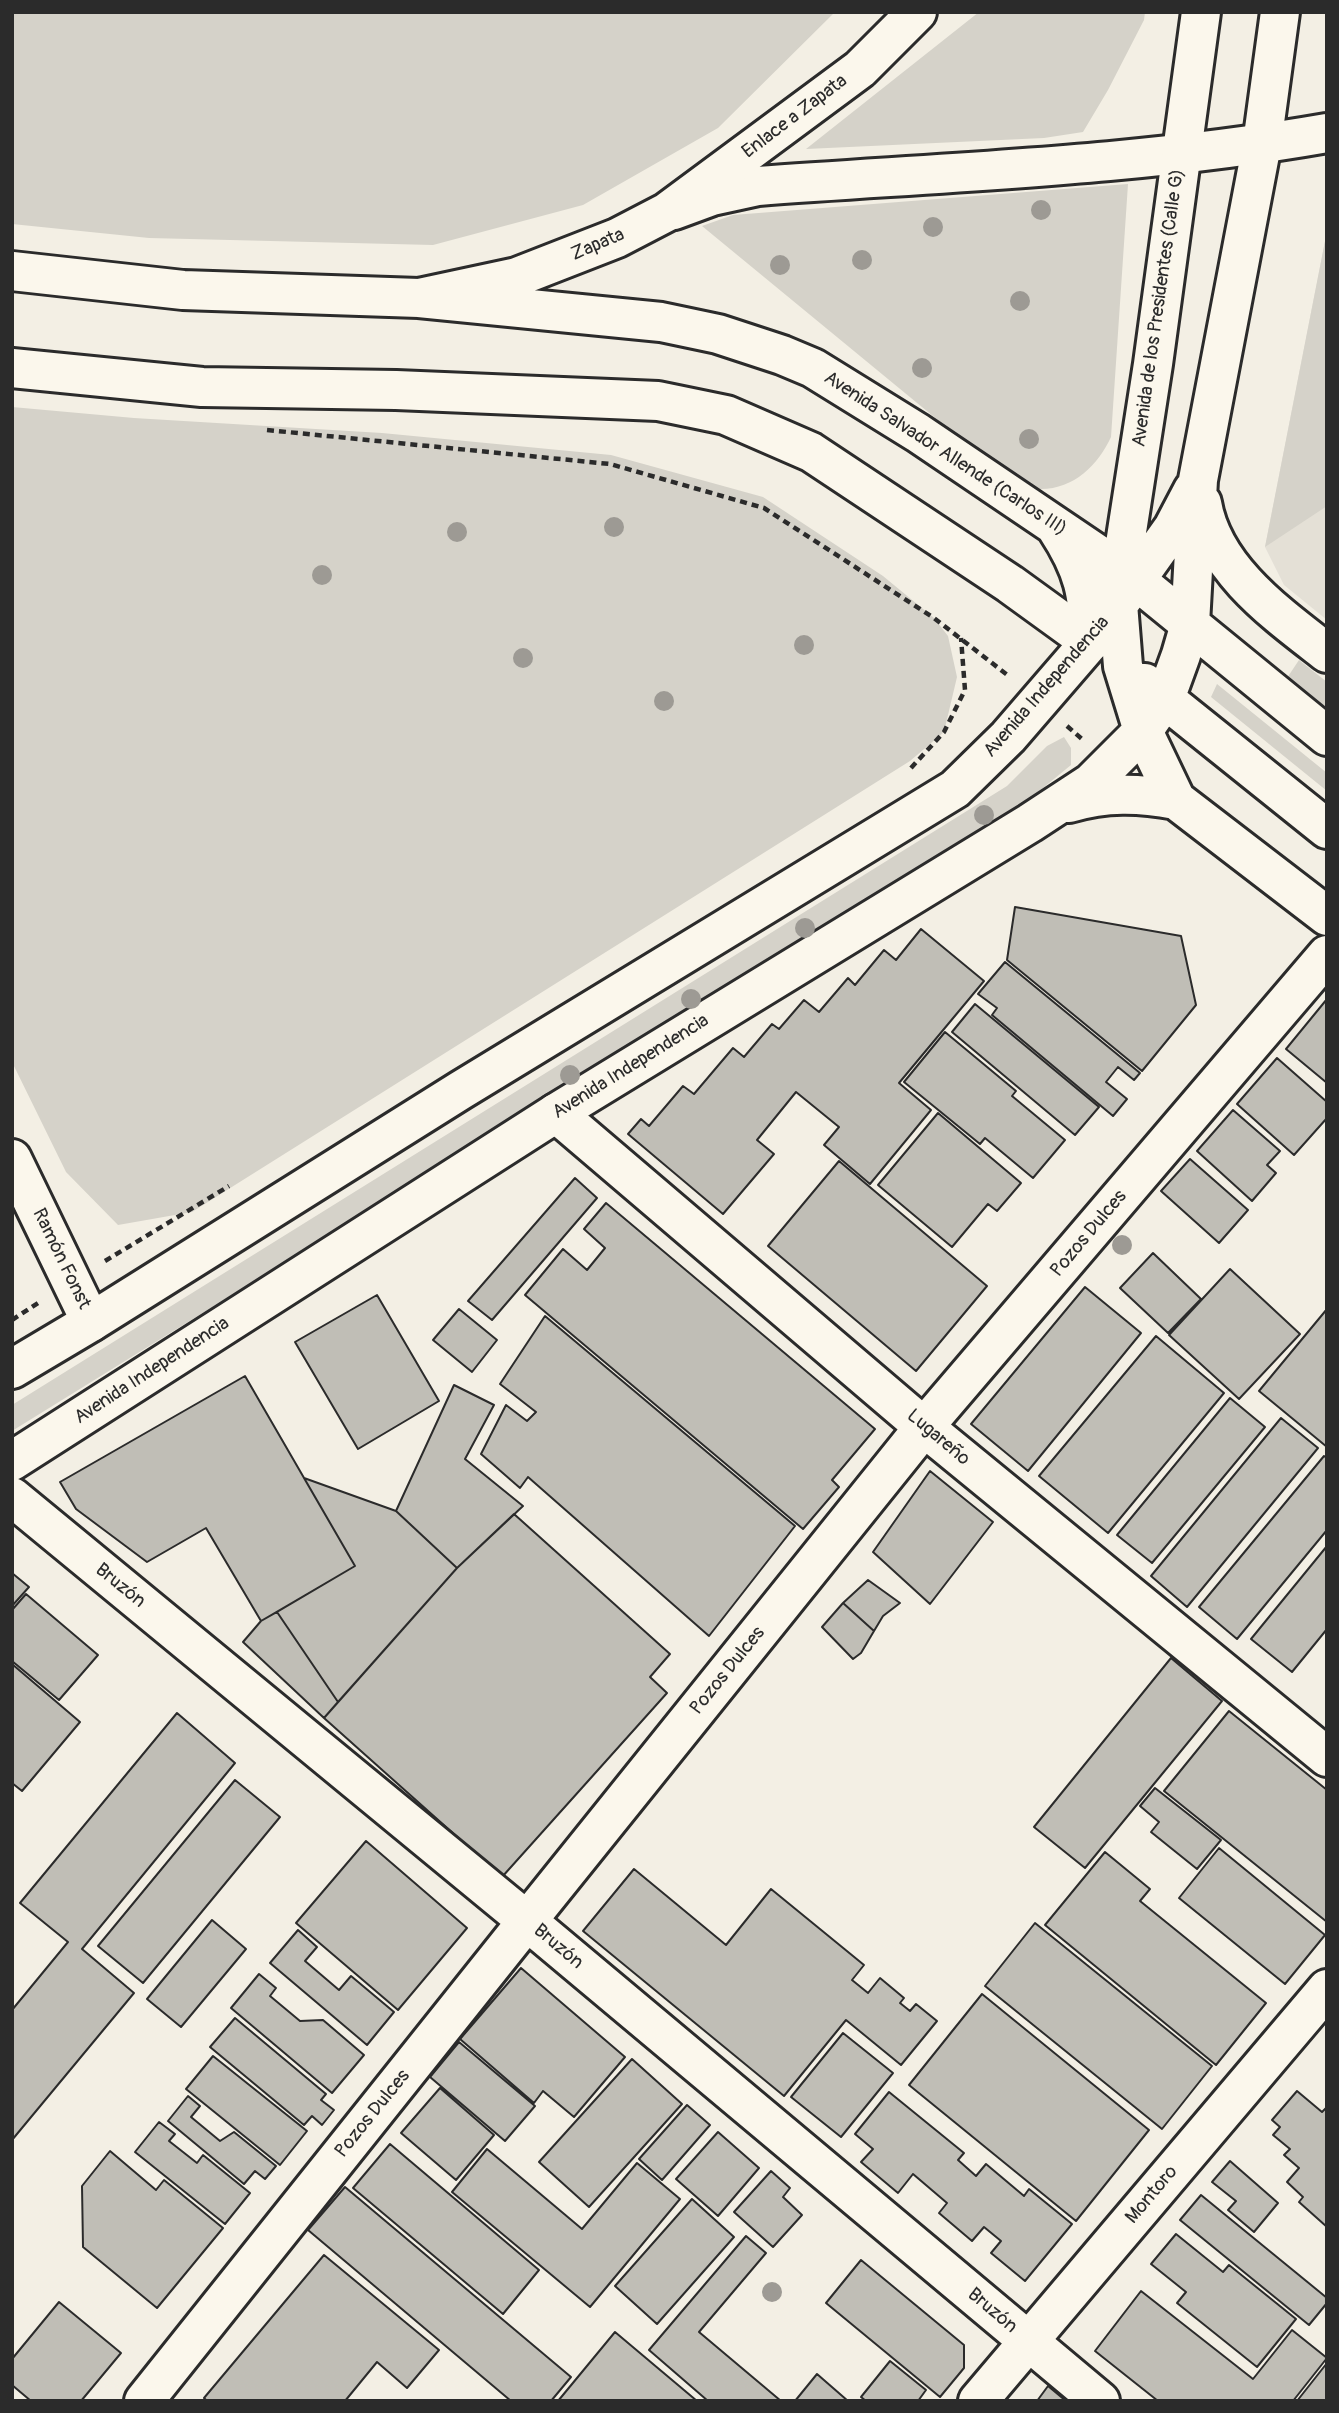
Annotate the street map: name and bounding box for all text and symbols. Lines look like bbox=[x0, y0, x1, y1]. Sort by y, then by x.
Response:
street label: Enlace a Zapata bbox=[738, 70, 852, 164]
street label: Avenida de los Presidentes (Calle G) bbox=[1128, 168, 1190, 448]
street label: Zapata bbox=[568, 224, 628, 266]
street label: Avenida Salvador Allende (Carlos III) bbox=[819, 367, 1071, 541]
street label: Avenida Independencia bbox=[979, 612, 1115, 762]
street label: Avenida Independencia bbox=[549, 1010, 713, 1124]
street label: Pozos Dulces bbox=[1046, 1186, 1132, 1282]
street label: Ramón Fonst bbox=[27, 1205, 95, 1313]
street label: Avenida Independencia bbox=[70, 1312, 234, 1430]
street label: Lugareño bbox=[902, 1405, 974, 1471]
street label: Bruzón bbox=[90, 1559, 150, 1613]
street label: Pozos Dulces bbox=[686, 1622, 770, 1720]
street label: Bruzón bbox=[528, 1920, 588, 1974]
street label: Pozos Dulces bbox=[331, 2065, 415, 2163]
street label: Montoro bbox=[1121, 2161, 1183, 2229]
street label: Bruzón bbox=[962, 2284, 1022, 2338]

